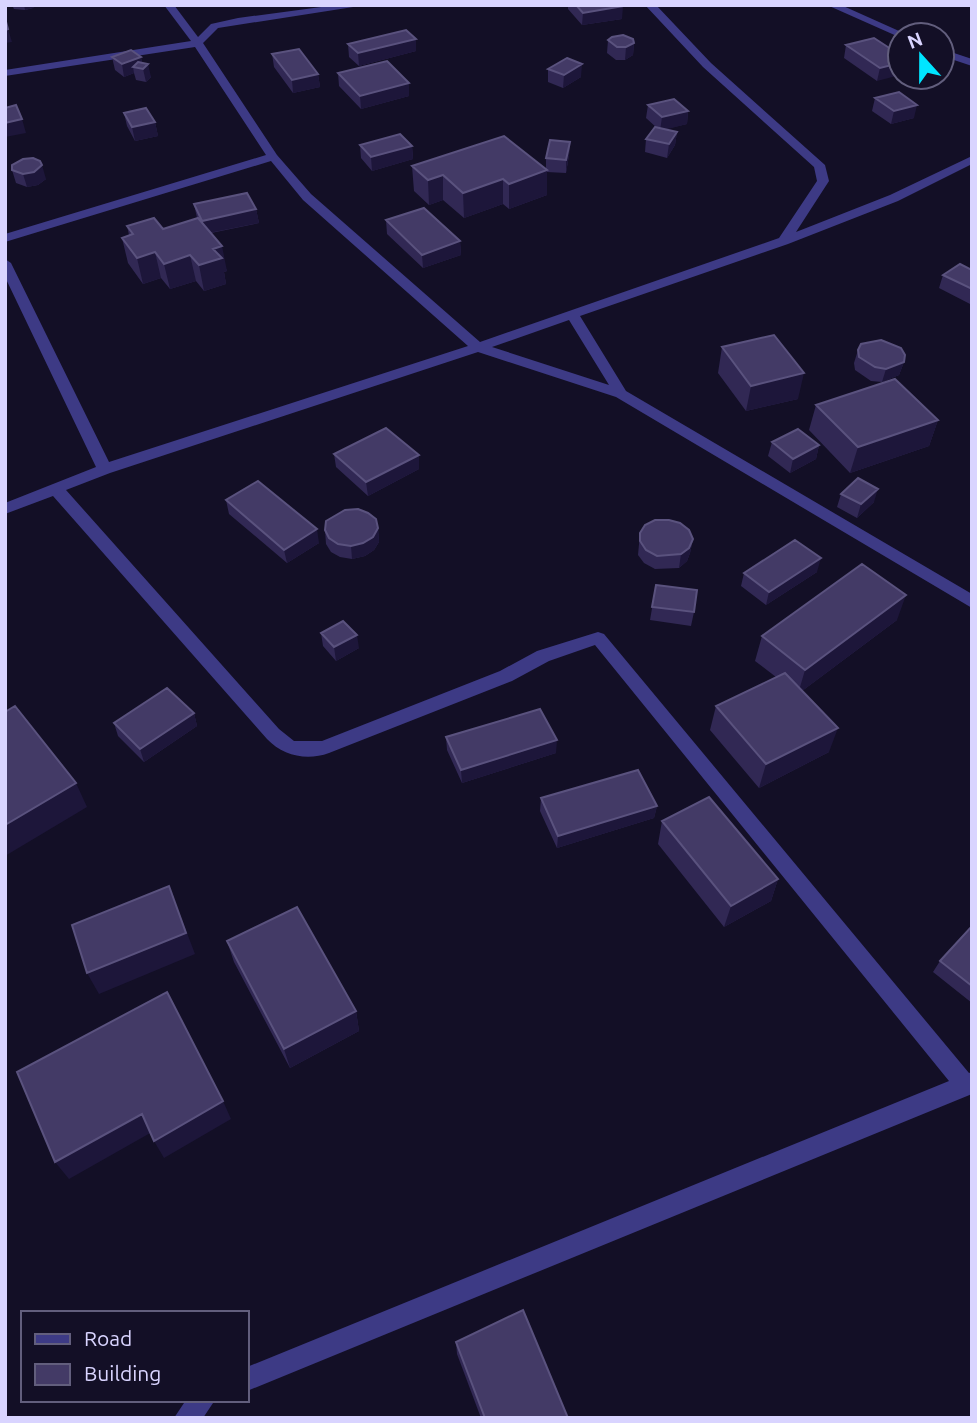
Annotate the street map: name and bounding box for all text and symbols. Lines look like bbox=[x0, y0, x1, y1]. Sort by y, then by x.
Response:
north arrow bbox=[886, 21, 956, 91]
text: N bbox=[904, 27, 925, 53]
legend bbox=[21, 1311, 248, 1402]
text: Road bbox=[84, 1326, 132, 1350]
text: Building bbox=[84, 1361, 161, 1385]

